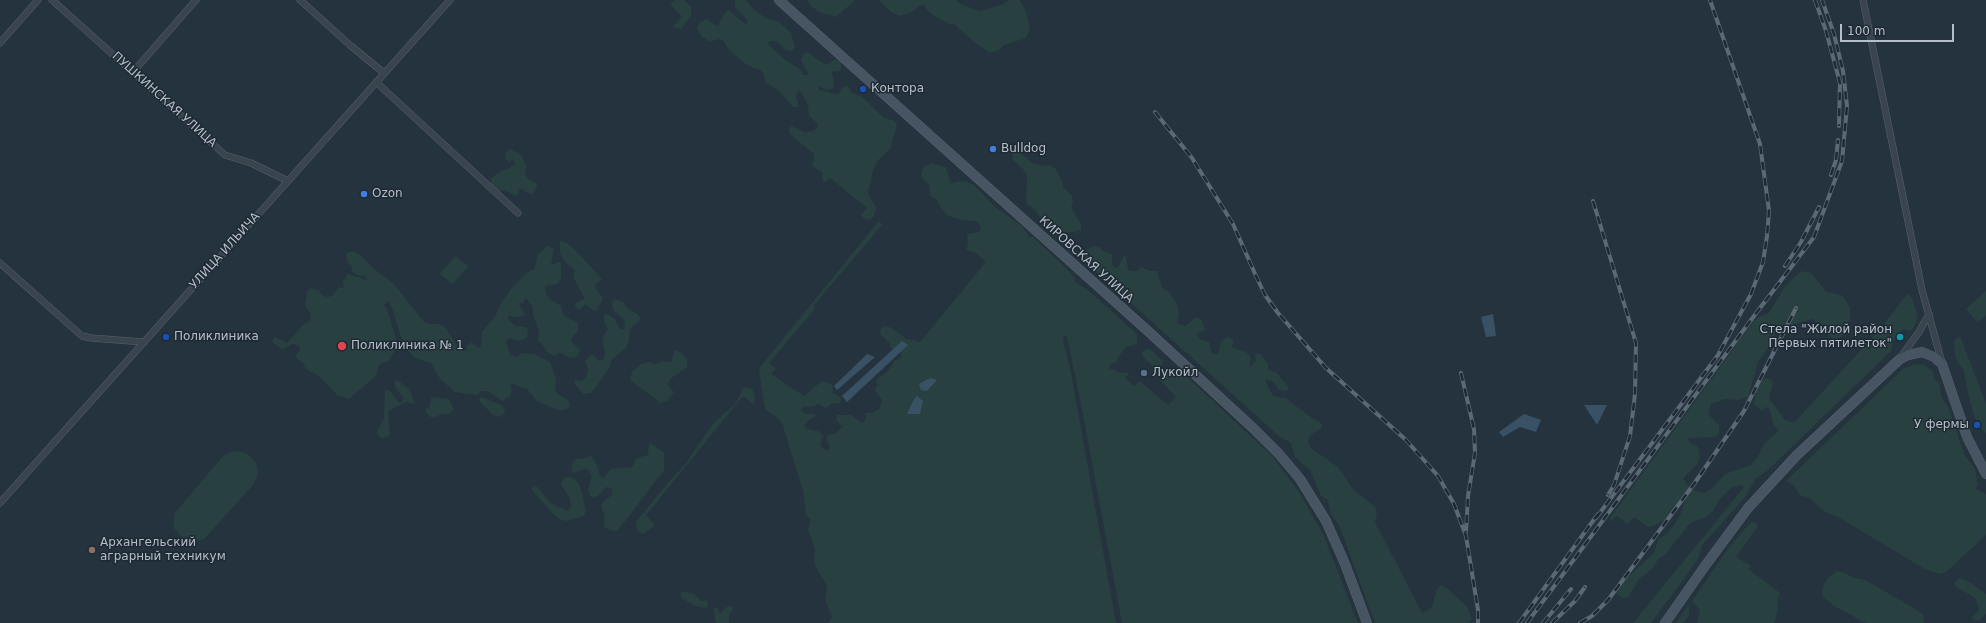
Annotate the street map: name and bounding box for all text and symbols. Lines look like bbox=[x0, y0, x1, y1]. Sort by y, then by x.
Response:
scale bar bbox=[1842, 16, 1956, 42]
text: 100 m bbox=[1847, 24, 1885, 38]
street label: ПУШКИНСКАЯ УЛИЦА bbox=[109, 49, 219, 151]
place label: Контора bbox=[871, 82, 924, 96]
marker: Контора bbox=[858, 84, 868, 94]
place label: Bulldog bbox=[1001, 142, 1046, 156]
marker: Bulldog bbox=[988, 144, 998, 154]
place label: Ozon bbox=[372, 187, 403, 201]
marker: Ozon bbox=[359, 189, 369, 199]
street label: УЛИЦА ИЛЬИЧА bbox=[187, 210, 263, 292]
street label: КИРОВСКАЯ УЛИЦА bbox=[1036, 214, 1136, 306]
place label: Стела "Жилой район Первых пятилеток" bbox=[1760, 323, 1892, 351]
place label: Поликлиника bbox=[174, 330, 259, 344]
marker: Поликлиника bbox=[161, 332, 171, 342]
marker: Стела "Жилой район Первых пятилеток" bbox=[1895, 332, 1905, 342]
place label: Поликлиника № 1 bbox=[351, 339, 464, 353]
marker: Поликлиника № 1 bbox=[336, 340, 348, 352]
place label: Лукойл bbox=[1152, 366, 1198, 380]
marker: Лукойл bbox=[1139, 368, 1149, 378]
place label: У фермы bbox=[1914, 418, 1969, 432]
marker: У фермы bbox=[1972, 420, 1982, 430]
place label: Архангельский аграрный техникум bbox=[100, 536, 226, 564]
marker: Архангельский аграрный техникум bbox=[87, 545, 97, 555]

